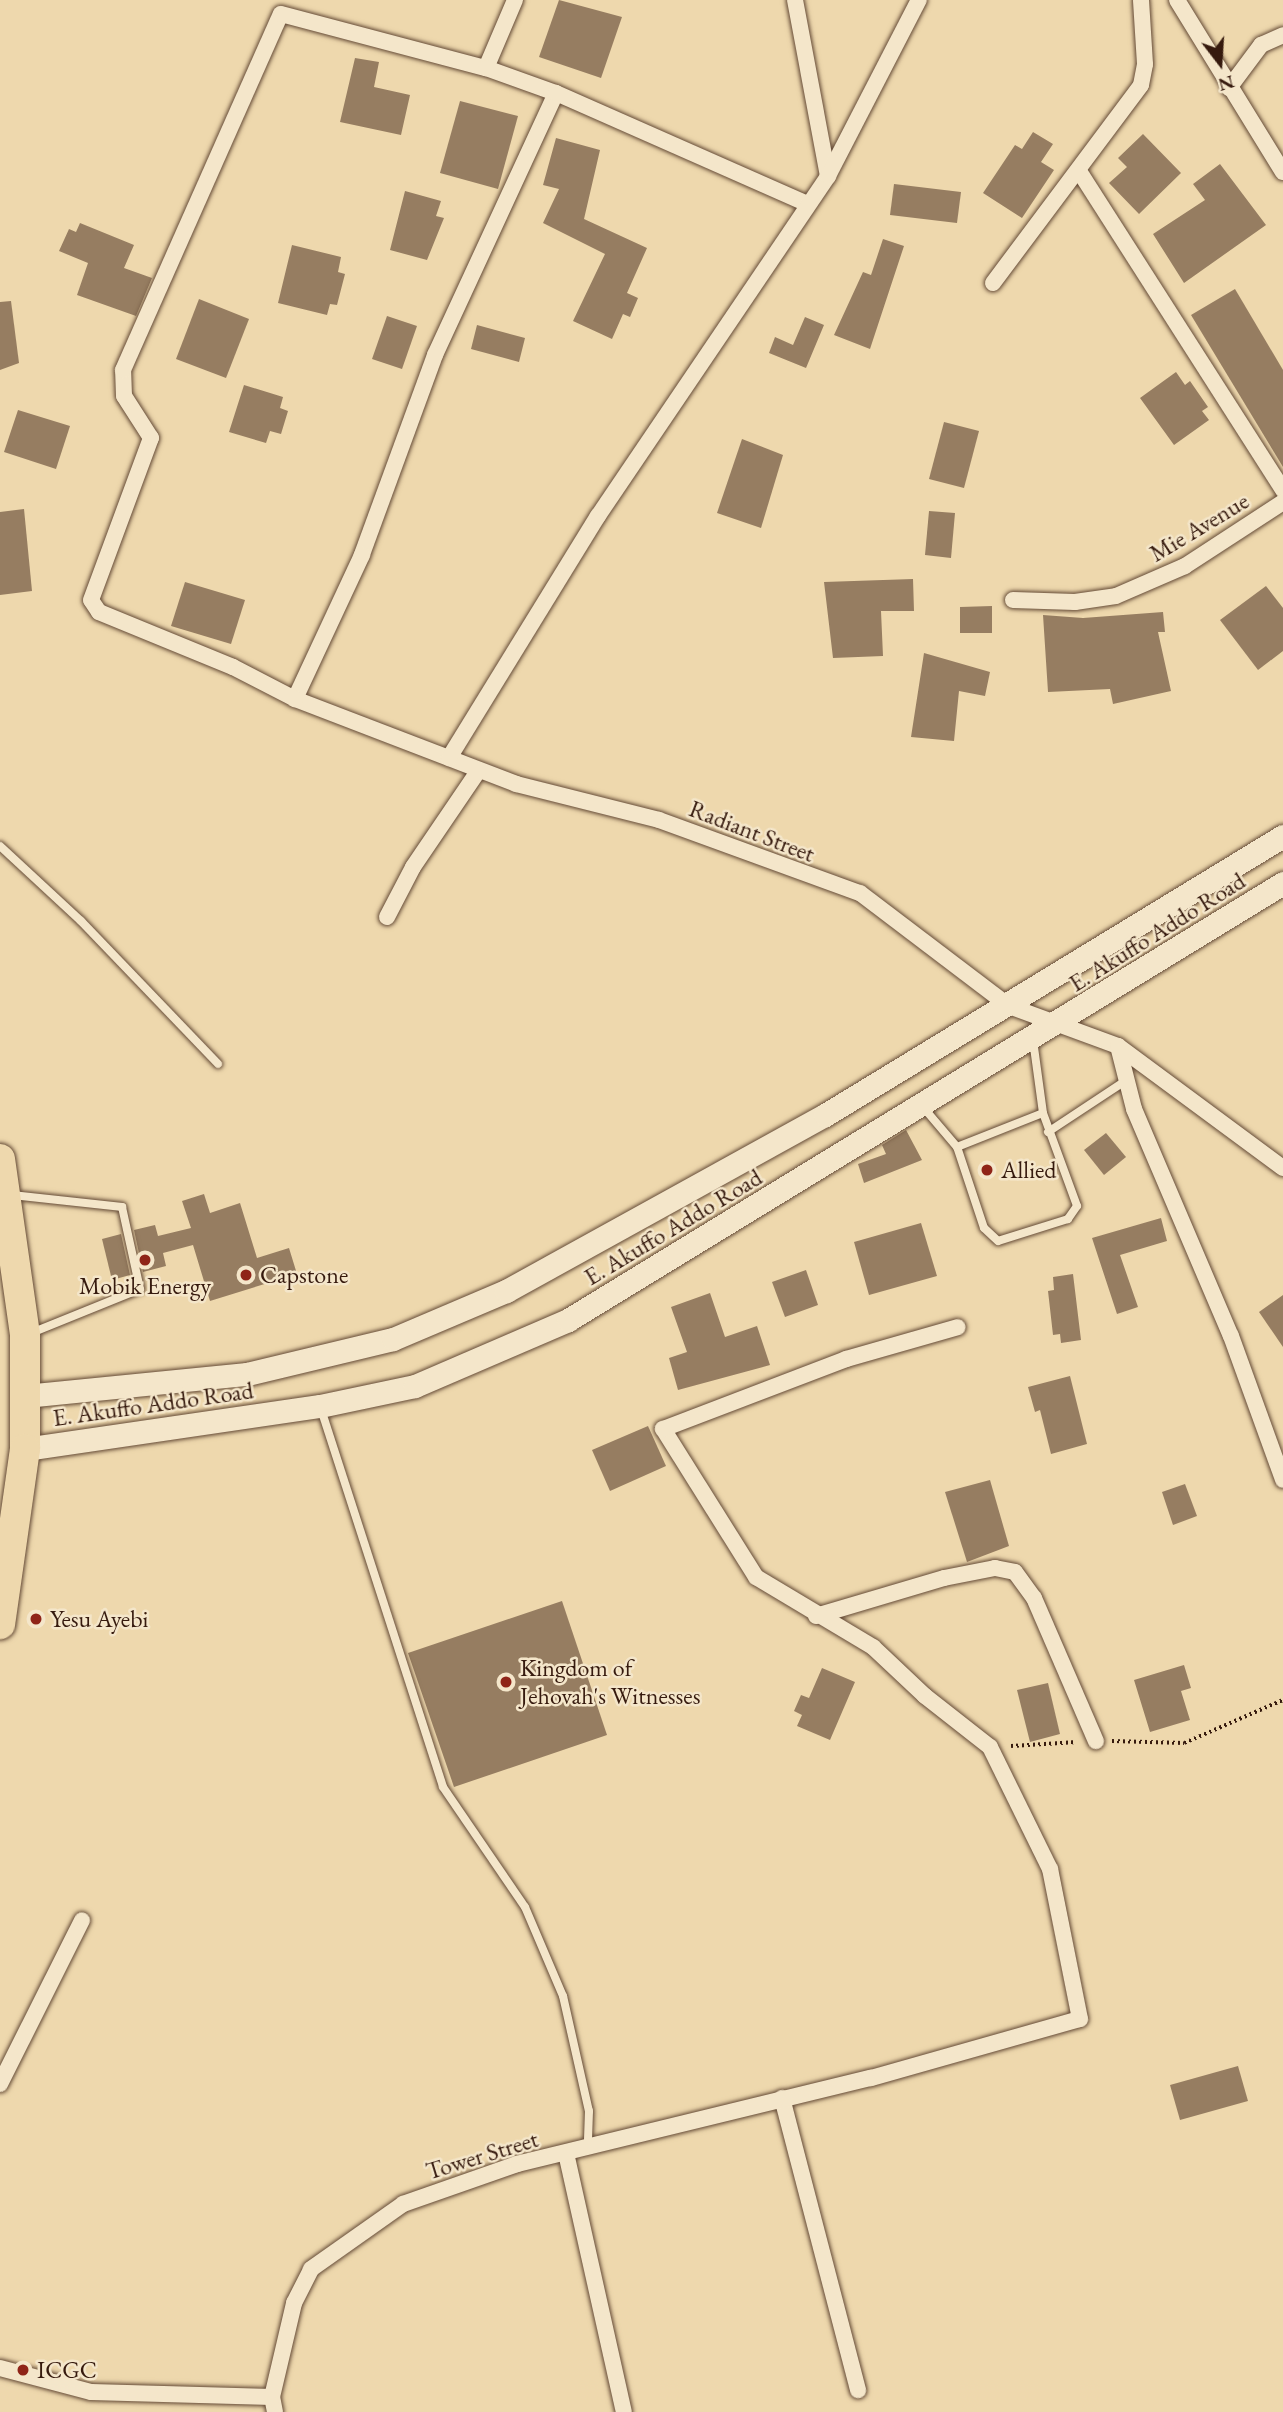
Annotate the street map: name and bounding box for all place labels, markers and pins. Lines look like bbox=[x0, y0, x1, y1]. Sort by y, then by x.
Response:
place label: Allied bbox=[1001, 1156, 1056, 1184]
marker: Allied bbox=[979, 1162, 995, 1178]
marker: Mobik Energy bbox=[137, 1252, 153, 1268]
place label: Capstone bbox=[260, 1261, 348, 1289]
marker: Capstone bbox=[238, 1267, 254, 1283]
place label: Mobik Energy bbox=[79, 1272, 211, 1300]
place label: Yesu Ayebi bbox=[50, 1605, 148, 1633]
marker: Yesu Ayebi bbox=[28, 1611, 44, 1627]
place label: Kingdom of Jehovah's Witnesses bbox=[520, 1654, 700, 1710]
marker: Kingdom of Jehovah's Witnesses bbox=[498, 1674, 514, 1690]
place label: ICGC bbox=[37, 2356, 97, 2384]
marker: ICGC bbox=[15, 2362, 31, 2378]

